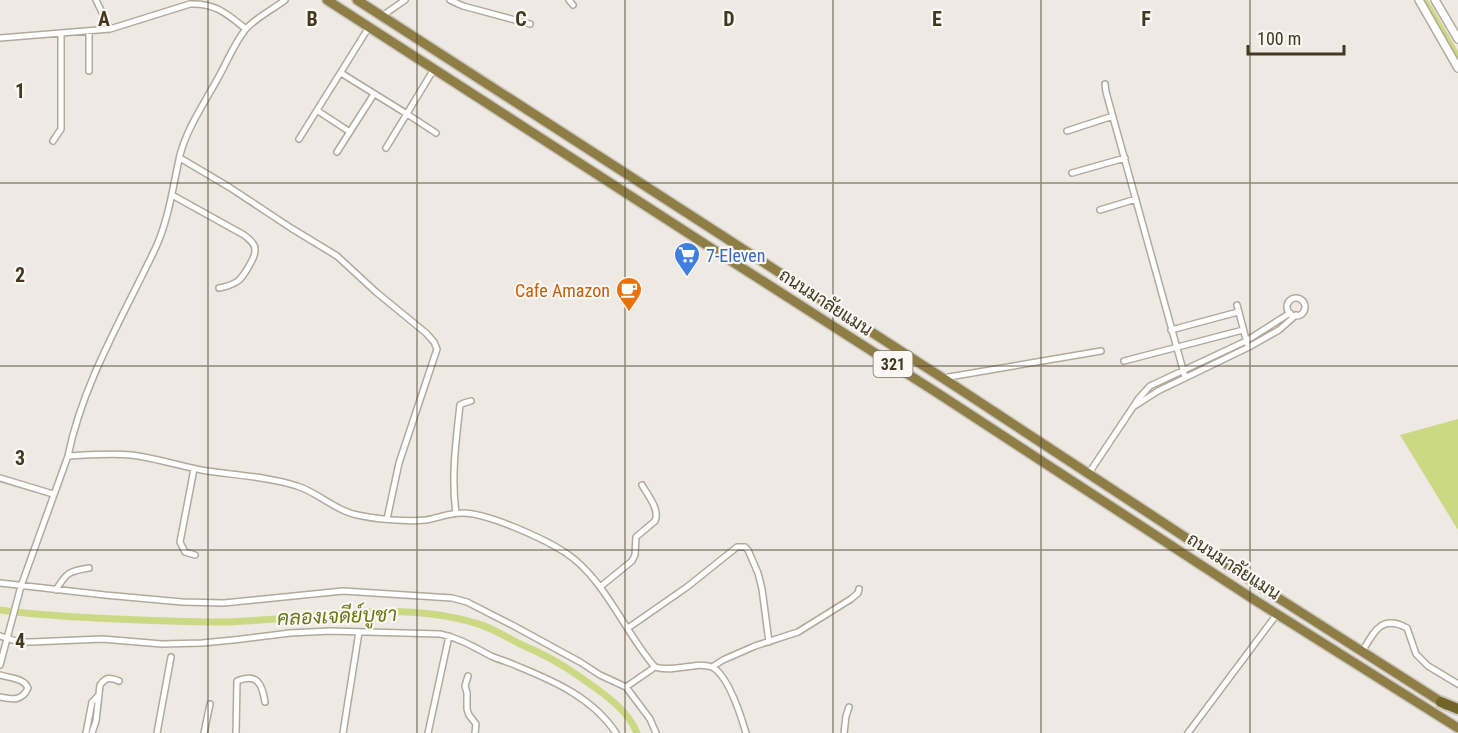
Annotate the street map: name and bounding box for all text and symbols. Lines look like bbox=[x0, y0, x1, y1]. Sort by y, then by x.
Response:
text: A bbox=[98, 7, 110, 31]
text: B bbox=[306, 7, 318, 31]
text: C bbox=[515, 7, 527, 31]
text: D bbox=[723, 7, 735, 31]
text: E bbox=[932, 7, 942, 31]
text: F bbox=[1141, 7, 1151, 31]
scale bar bbox=[1248, 18, 1344, 56]
text: 100 m bbox=[1257, 28, 1301, 49]
text: 1 bbox=[15, 79, 25, 103]
supermarket icon: 7-Eleven bbox=[672, 240, 702, 278]
place label: 7-Eleven bbox=[706, 245, 766, 266]
text: 2 bbox=[15, 263, 25, 287]
street label: ถนนมาลัยแมน bbox=[775, 264, 877, 340]
cafe icon: Cafe Amazon bbox=[614, 275, 644, 313]
place label: Cafe Amazon bbox=[515, 280, 610, 301]
road number: 321 bbox=[874, 351, 912, 377]
text: 3 bbox=[15, 446, 25, 470]
street label: ถนนมาลัยแมน bbox=[1183, 528, 1285, 604]
water label: คลองเจดีย์บูชา bbox=[277, 600, 397, 633]
text: 4 bbox=[15, 629, 25, 653]

